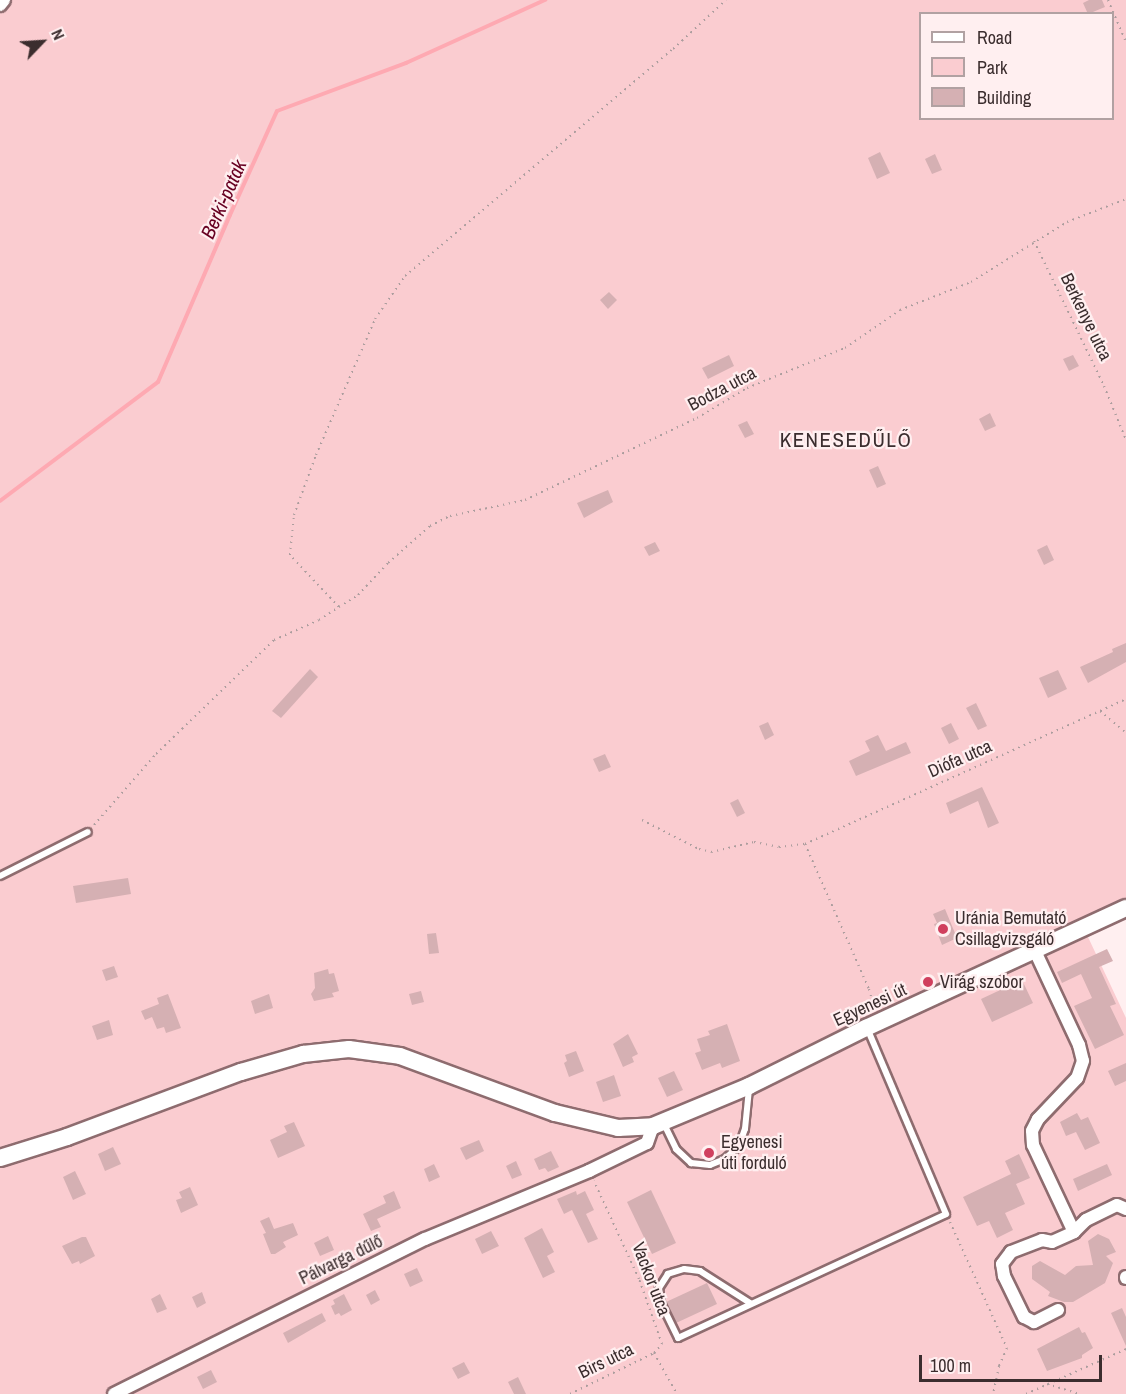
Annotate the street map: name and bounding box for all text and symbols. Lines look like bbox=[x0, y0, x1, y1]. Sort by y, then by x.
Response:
north arrow bbox=[12, 12, 72, 72]
legend bbox=[919, 12, 1114, 120]
text: N bbox=[46, 25, 70, 43]
text: Road bbox=[977, 25, 1012, 50]
text: Park bbox=[977, 55, 1007, 80]
text: Building bbox=[977, 85, 1031, 110]
water label: Berki-patak bbox=[195, 156, 251, 242]
street label: Berkenye utca bbox=[1056, 270, 1116, 364]
street label: Bodza utca bbox=[684, 362, 760, 416]
district label: KENESEDŰLŐ bbox=[780, 427, 912, 453]
street label: Diófa utca bbox=[925, 735, 995, 783]
place label: Uránia Bemutató Csillagvizsgáló bbox=[955, 908, 1067, 950]
marker: Uránia Bemutató Csillagvizsgáló bbox=[936, 922, 950, 936]
place label: Virág szobor bbox=[940, 971, 1023, 993]
marker: Virág szobor bbox=[921, 975, 935, 989]
street label: Egyenesi út bbox=[830, 979, 910, 1031]
place label: Egyenesi úti forduló bbox=[721, 1132, 787, 1174]
marker: Egyenesi úti forduló bbox=[702, 1146, 716, 1160]
street label: Pálvarga dűlő bbox=[296, 1231, 386, 1289]
street label: Vackor utca bbox=[627, 1239, 675, 1319]
street label: Birs utca bbox=[575, 1339, 637, 1383]
scale bar bbox=[922, 1343, 1105, 1381]
text: 100 m bbox=[930, 1353, 971, 1378]

